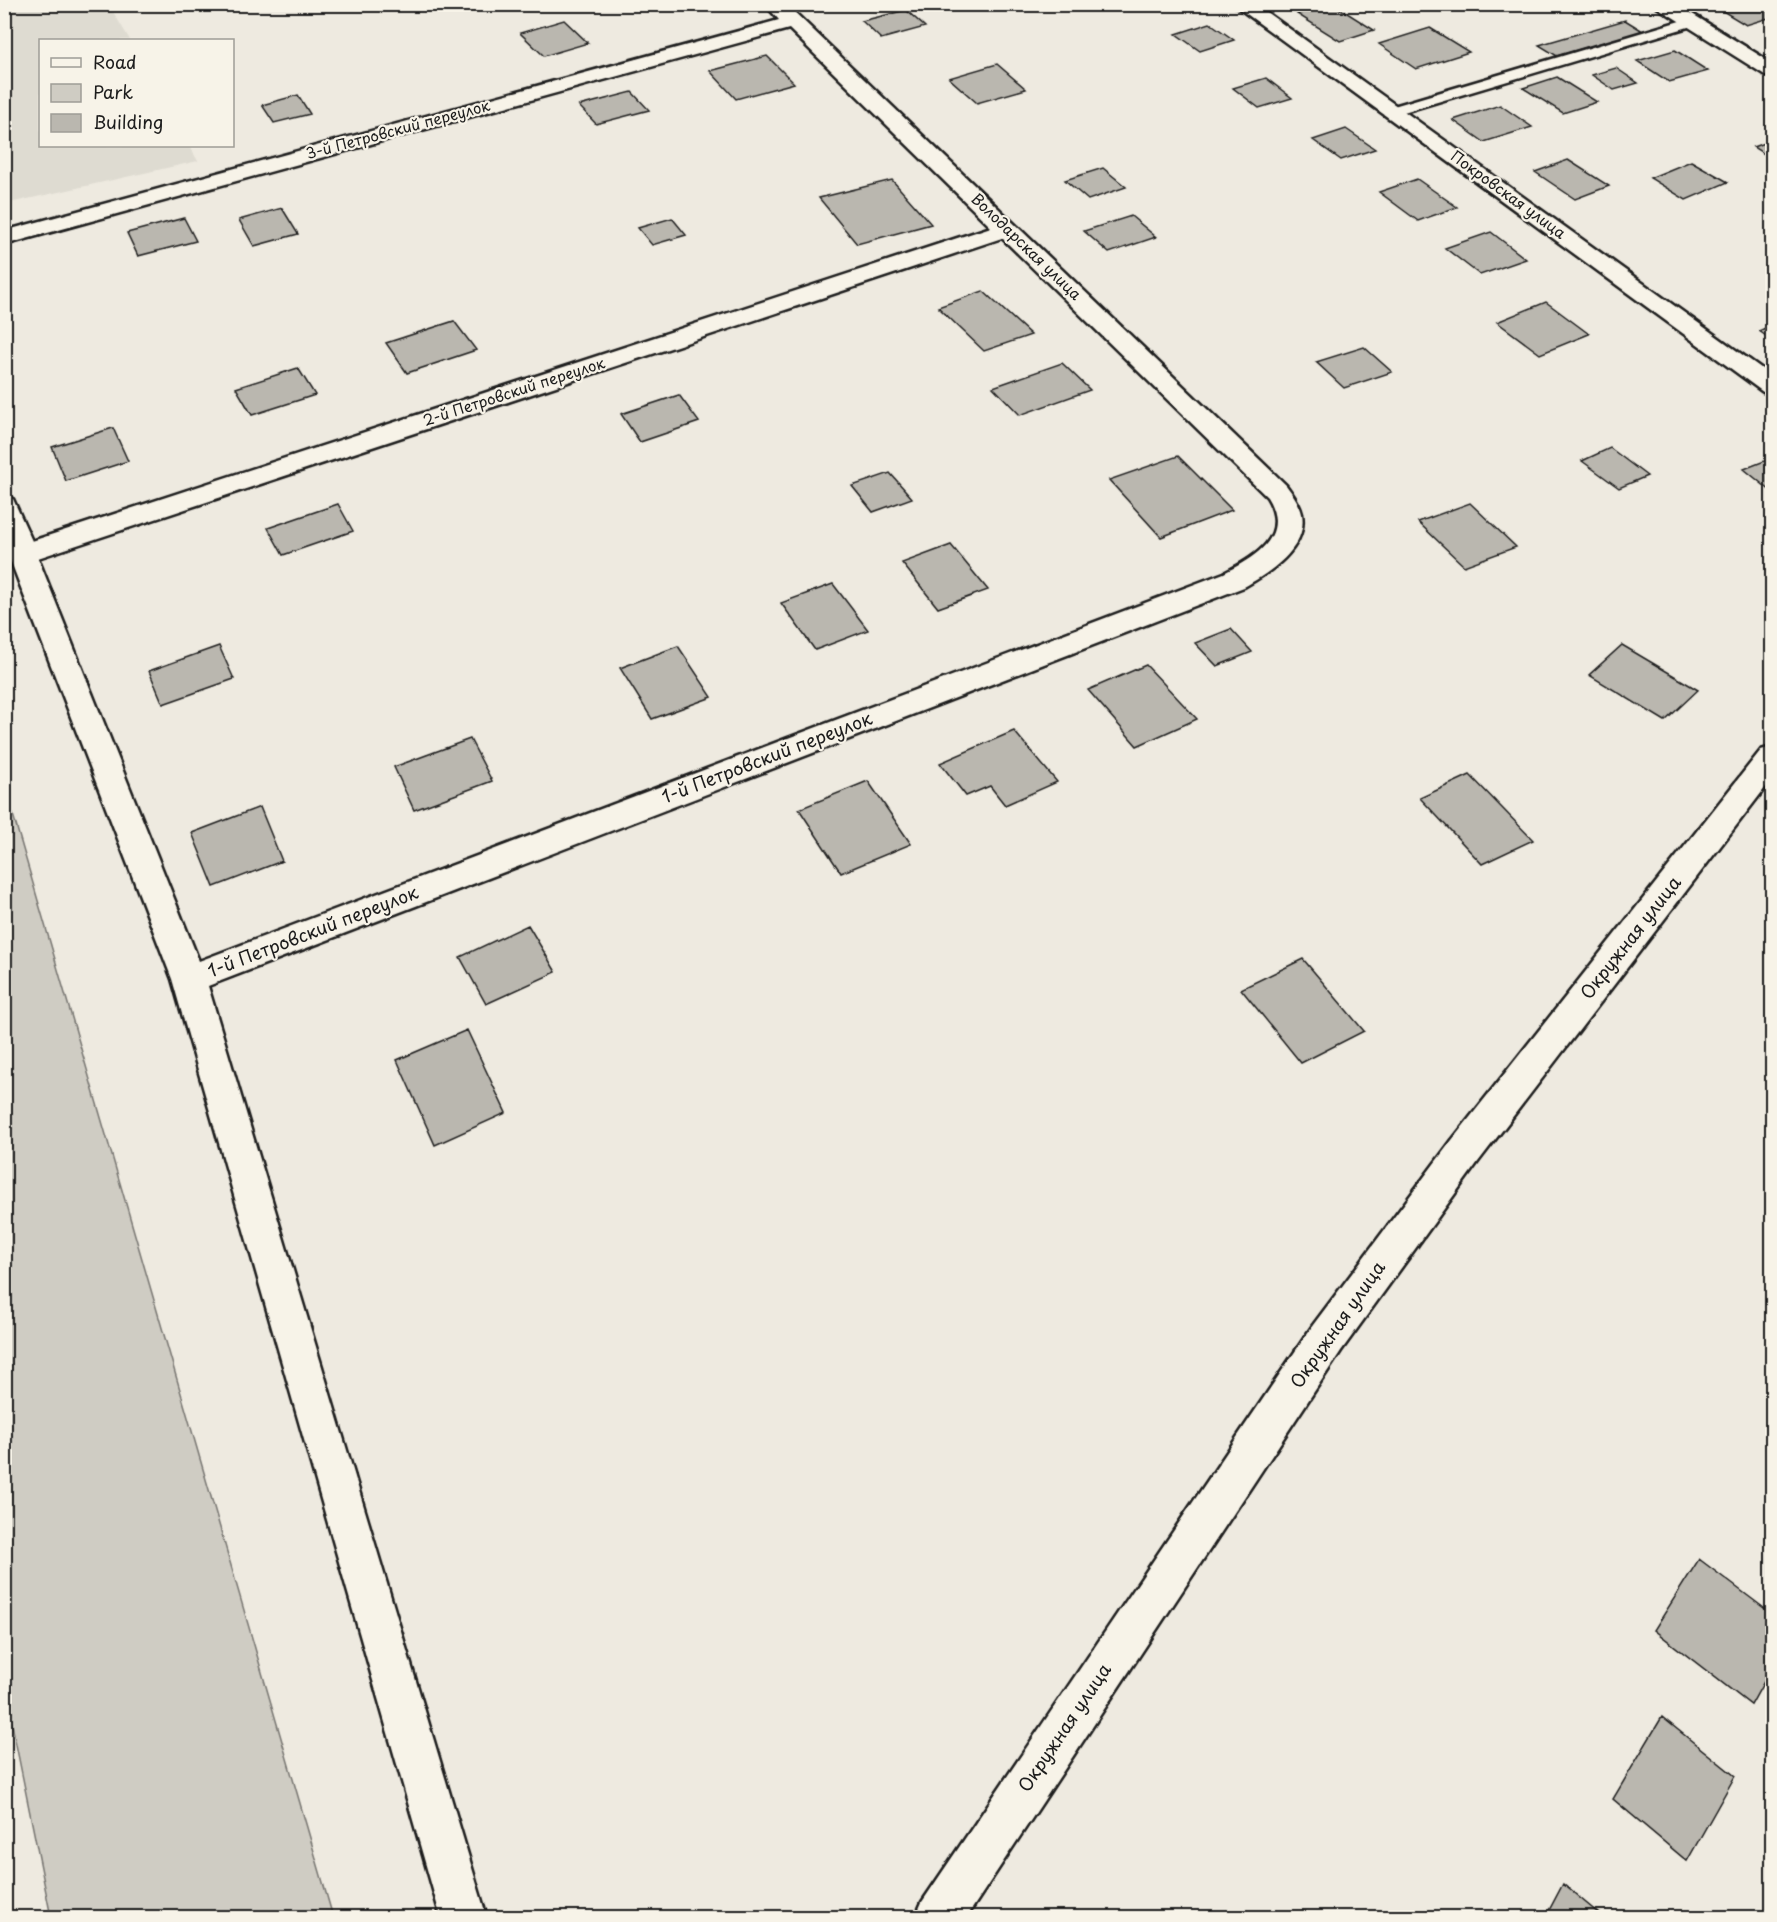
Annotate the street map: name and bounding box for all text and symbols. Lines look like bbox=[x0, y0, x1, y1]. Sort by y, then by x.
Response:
legend bbox=[39, 39, 234, 147]
text: Road bbox=[93, 48, 137, 75]
text: Park bbox=[93, 78, 133, 105]
street label: 3-й Петровский переулок bbox=[303, 93, 492, 164]
text: Building bbox=[93, 108, 163, 135]
street label: Покровская улица bbox=[1446, 144, 1572, 244]
street label: Володарская улица bbox=[967, 187, 1088, 305]
street label: 2-й Петровский переулок bbox=[420, 350, 608, 431]
street label: 1-й Петровский переулок bbox=[657, 704, 876, 809]
street label: Окружная улица bbox=[1573, 869, 1687, 1004]
street label: 1-й Петровский переулок bbox=[203, 878, 422, 983]
street label: Окружная улица bbox=[1283, 1254, 1391, 1393]
street label: Окружная улица bbox=[1011, 1657, 1117, 1797]

